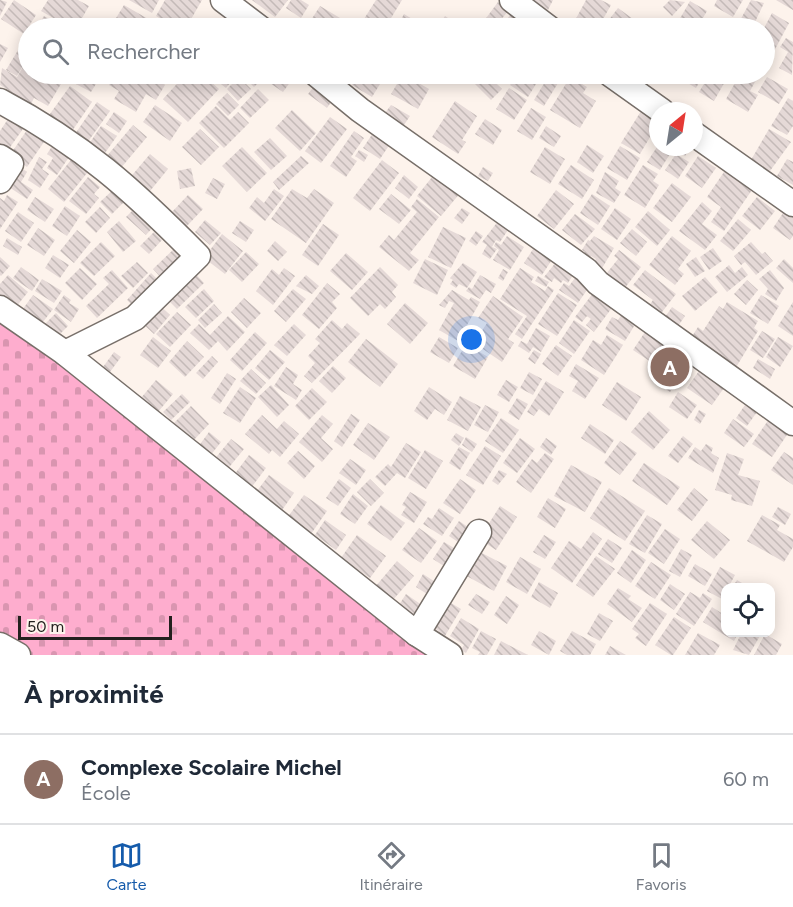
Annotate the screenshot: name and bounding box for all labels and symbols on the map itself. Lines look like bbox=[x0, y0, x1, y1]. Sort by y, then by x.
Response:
north arrow bbox=[649, 102, 703, 156]
your location bbox=[457, 325, 486, 354]
pin: A bbox=[650, 344, 690, 389]
scale bar bbox=[18, 613, 172, 640]

